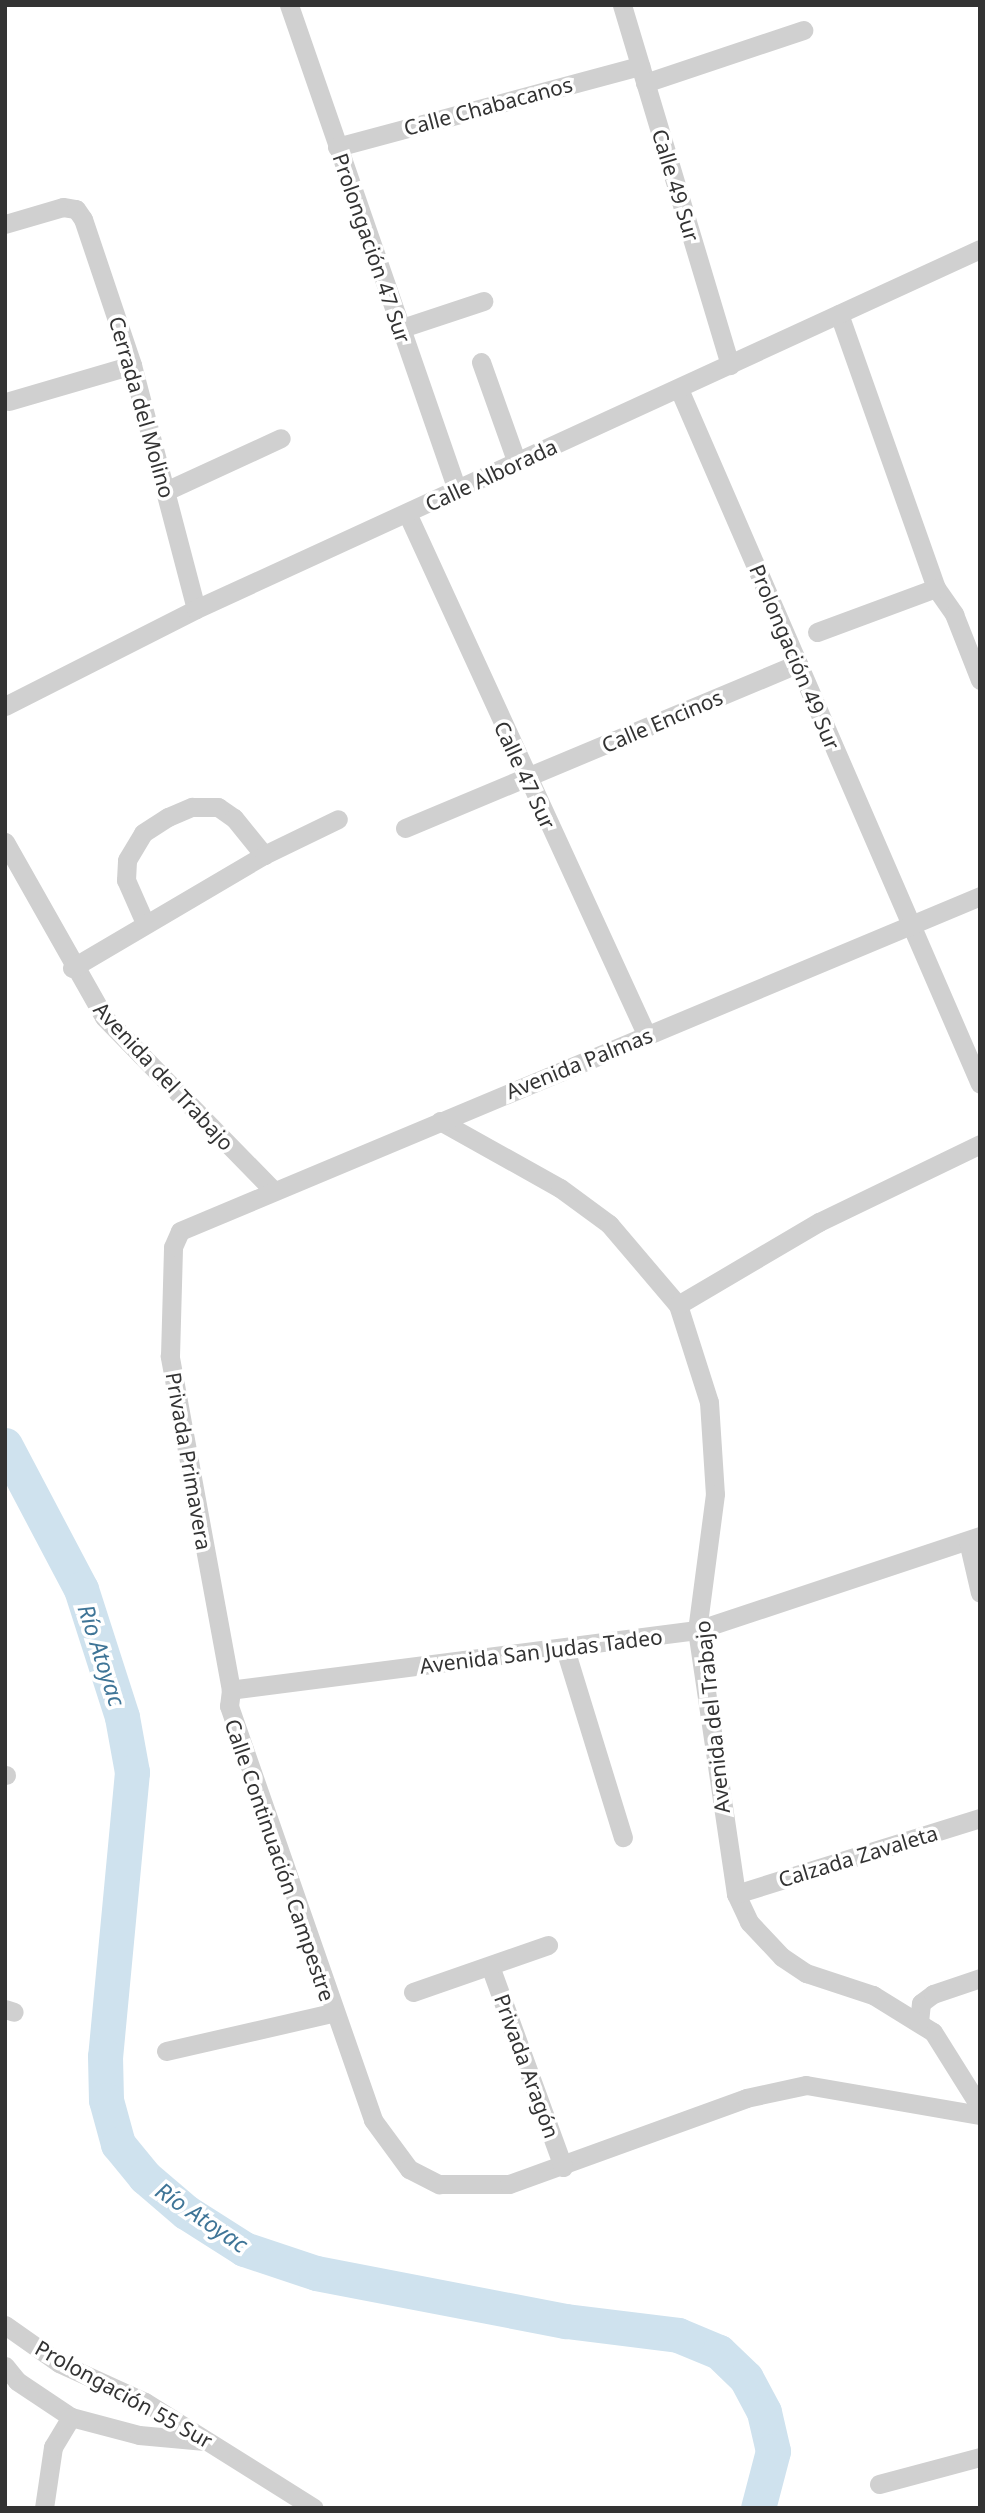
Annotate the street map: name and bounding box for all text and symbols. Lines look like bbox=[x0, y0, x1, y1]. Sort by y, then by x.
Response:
street label: Calle Chabacanos bbox=[401, 71, 575, 141]
street label: Calle 49 Sur bbox=[647, 126, 705, 244]
street label: Prolongación 47 Sur bbox=[328, 150, 416, 346]
street label: Cerrada del Molino bbox=[104, 313, 180, 501]
street label: Calle Alborada bbox=[421, 433, 561, 517]
street label: Prolongación 49 Sur bbox=[745, 561, 845, 753]
street label: Calle Encinos bbox=[598, 684, 726, 758]
street label: Calle 47 Sur bbox=[489, 717, 561, 833]
street label: Avenida del Trabajo bbox=[89, 997, 239, 1155]
street label: Avenida Palmas bbox=[502, 1022, 656, 1104]
street label: Privada Primavera bbox=[161, 1370, 217, 1552]
water label: Río Atoyac bbox=[73, 1601, 131, 1709]
street label: Avenida del Trabajo bbox=[689, 1619, 735, 1815]
street label: Avenida San Judas Tadeo bbox=[418, 1624, 664, 1678]
street label: Calle Continuación Campestre bbox=[220, 1716, 340, 2004]
street label: Calzada Zavaleta bbox=[775, 1820, 941, 1892]
street label: Privada Aragón bbox=[489, 1991, 565, 2141]
water label: Río Atoyac bbox=[151, 2176, 253, 2258]
street label: Prolongación 55 Sur bbox=[31, 2335, 217, 2453]

